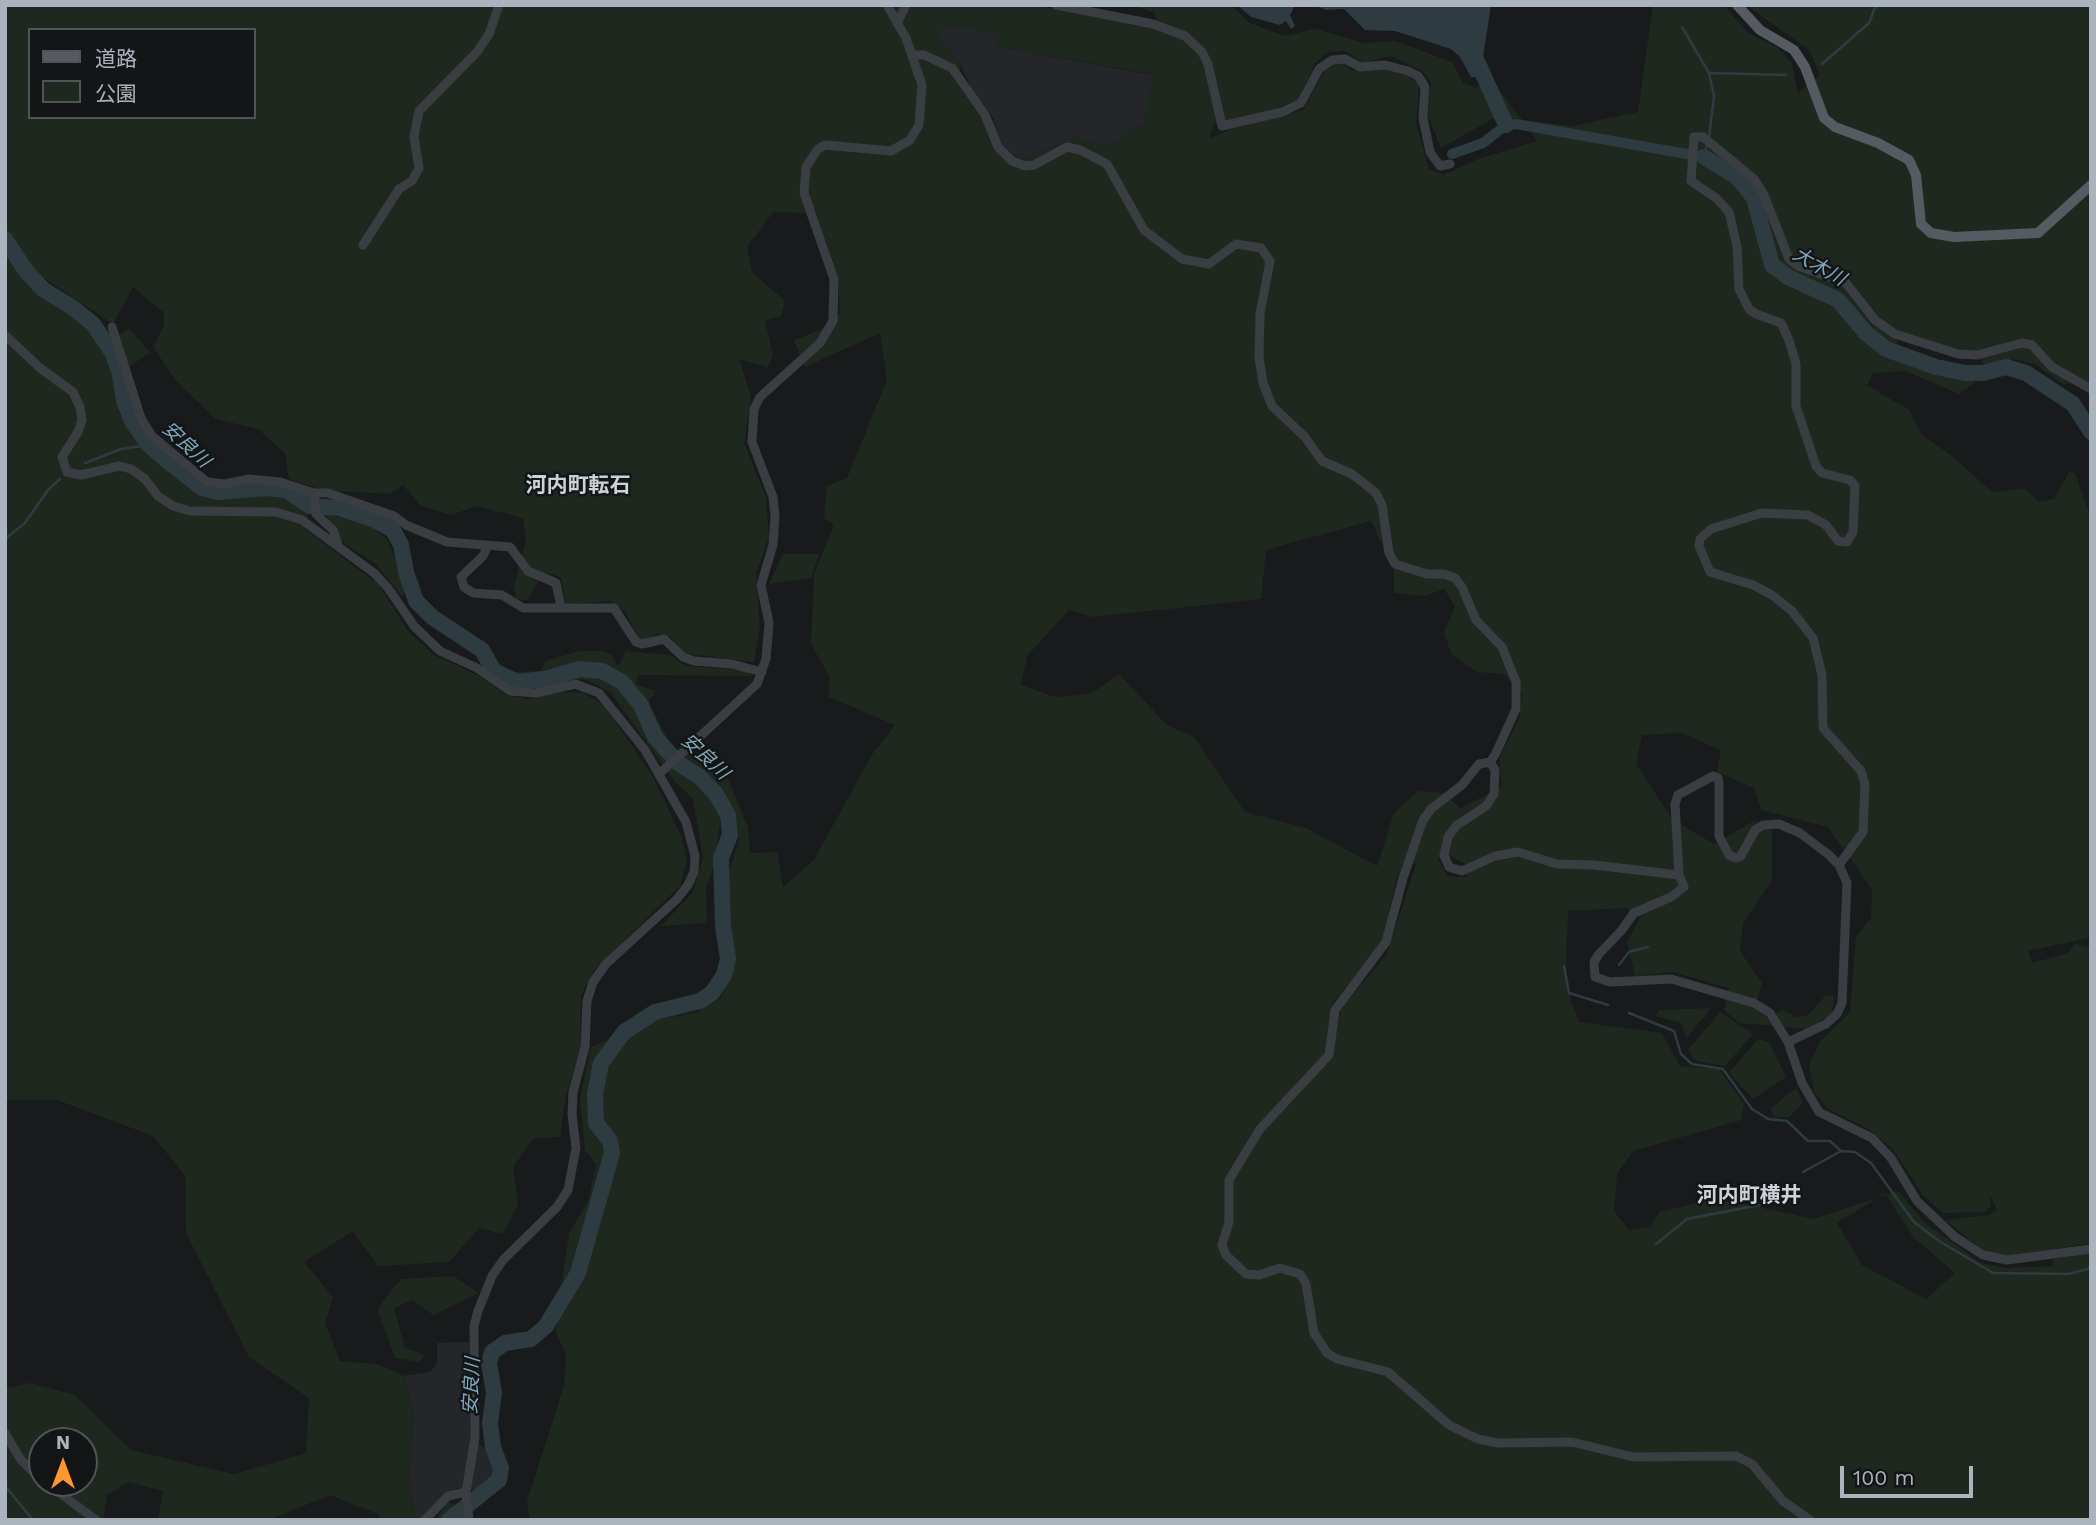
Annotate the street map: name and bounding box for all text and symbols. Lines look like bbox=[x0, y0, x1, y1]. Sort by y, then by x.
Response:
legend bbox=[28, 28, 256, 119]
text: 道路 bbox=[95, 46, 137, 71]
text: 公園 bbox=[95, 81, 137, 106]
water label: 大木川 bbox=[1789, 243, 1849, 291]
water label: 安良川 bbox=[157, 417, 215, 473]
district label: 河内町転石 bbox=[526, 473, 630, 499]
water label: 安良川 bbox=[676, 729, 734, 785]
district label: 河内町横井 bbox=[1697, 1183, 1801, 1209]
water label: 安良川 bbox=[459, 1357, 485, 1415]
north arrow bbox=[28, 1427, 98, 1497]
text: N bbox=[56, 1431, 70, 1454]
scale bar bbox=[1844, 1452, 1977, 1496]
text: 100 m bbox=[1853, 1465, 1915, 1490]

